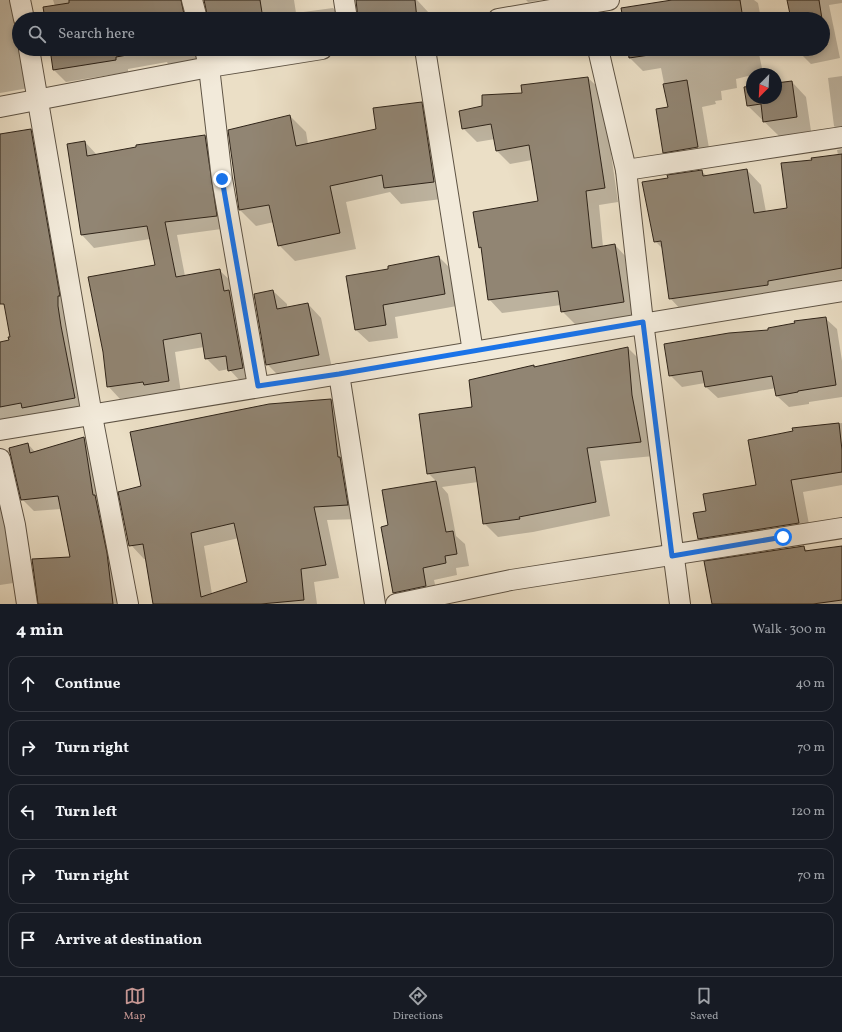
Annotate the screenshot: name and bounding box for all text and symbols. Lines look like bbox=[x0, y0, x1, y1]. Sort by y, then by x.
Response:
search box bbox=[12, 12, 830, 56]
icon: search bbox=[26, 23, 48, 45]
text: Search here bbox=[58, 24, 135, 45]
north arrow bbox=[746, 68, 782, 104]
route end bbox=[213, 170, 231, 188]
route start bbox=[774, 528, 792, 546]
text: 4 min bbox=[16, 619, 63, 642]
text: Walk · 300 m bbox=[752, 621, 826, 639]
icon: ahead bbox=[17, 673, 39, 695]
text: Continue bbox=[55, 674, 120, 695]
text: 40 m bbox=[796, 675, 825, 693]
icon: right bbox=[17, 737, 39, 759]
text: Turn right bbox=[55, 738, 129, 759]
text: 70 m bbox=[797, 739, 825, 757]
icon: left bbox=[17, 801, 39, 823]
text: Turn left bbox=[55, 802, 117, 823]
text: 120 m bbox=[791, 803, 825, 821]
icon: right bbox=[17, 865, 39, 887]
text: Turn right bbox=[55, 866, 129, 887]
text: 70 m bbox=[797, 867, 825, 885]
icon: arrive bbox=[17, 929, 39, 951]
text: Arrive at destination bbox=[55, 930, 202, 951]
tab: Map bbox=[124, 985, 146, 1024]
tab: Directions bbox=[393, 985, 443, 1024]
tab: Saved bbox=[690, 985, 718, 1024]

